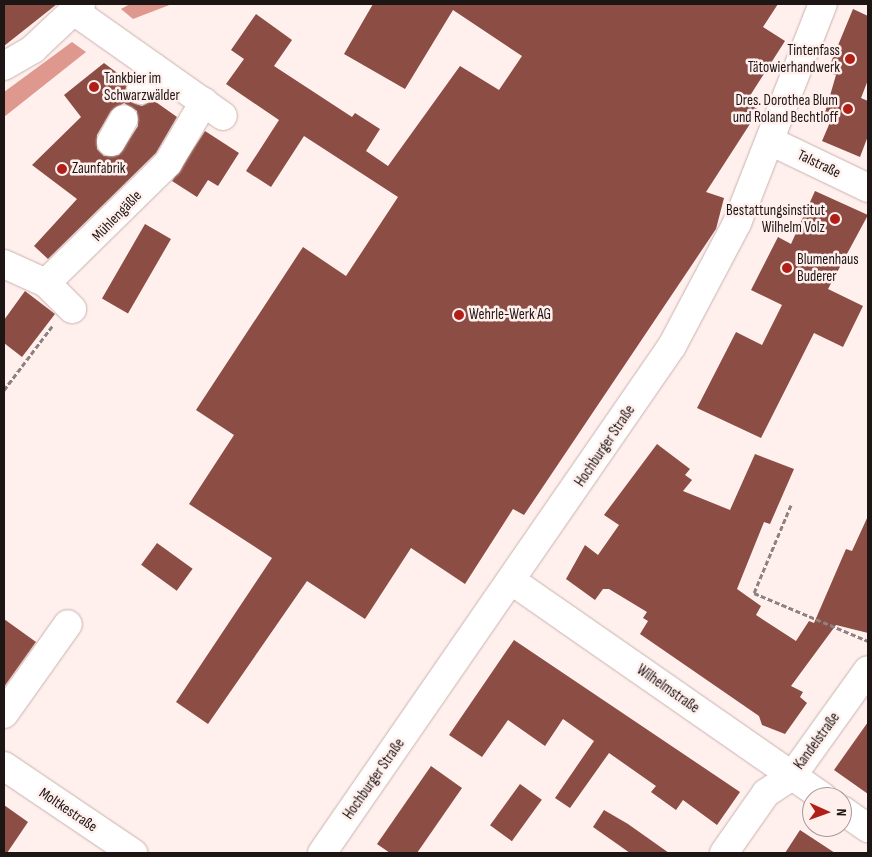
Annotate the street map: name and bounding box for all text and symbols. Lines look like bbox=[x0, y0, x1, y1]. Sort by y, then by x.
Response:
place label: Tintenfass Tätowierhandwerk bbox=[748, 41, 840, 76]
marker: Tintenfass Tätowierhandwerk bbox=[844, 53, 856, 65]
place label: Tankbier im Schwarzwälder bbox=[104, 69, 180, 104]
marker: Tankbier im Schwarzwälder bbox=[88, 81, 100, 93]
place label: Dres. Dorothea Blum und Roland Bechtloff bbox=[733, 91, 838, 126]
marker: Dres. Dorothea Blum und Roland Bechtloff bbox=[842, 103, 854, 115]
street label: Talstraße bbox=[794, 146, 844, 182]
place label: Zaunfabrik bbox=[72, 160, 126, 178]
marker: Zaunfabrik bbox=[56, 163, 68, 175]
street label: Mühlengäßle bbox=[88, 187, 146, 245]
place label: Bestattungsinstitut Wilhelm Volz bbox=[726, 201, 825, 236]
marker: Bestattungsinstitut Wilhelm Volz bbox=[829, 213, 841, 225]
place label: Blumenhaus Buderer bbox=[797, 250, 859, 285]
marker: Blumenhaus Buderer bbox=[781, 262, 793, 274]
place label: Wehrle-Werk AG bbox=[469, 306, 551, 324]
marker: Wehrle-Werk AG bbox=[453, 309, 465, 321]
street label: Hochburger Straße bbox=[571, 402, 639, 490]
street label: Wilhelmstraße bbox=[633, 661, 703, 717]
street label: Kandelstraße bbox=[790, 709, 844, 773]
street label: Hochburger Straße bbox=[340, 735, 408, 823]
street label: Moltkestraße bbox=[36, 784, 100, 836]
north arrow bbox=[802, 787, 852, 837]
text: N bbox=[833, 808, 850, 817]

